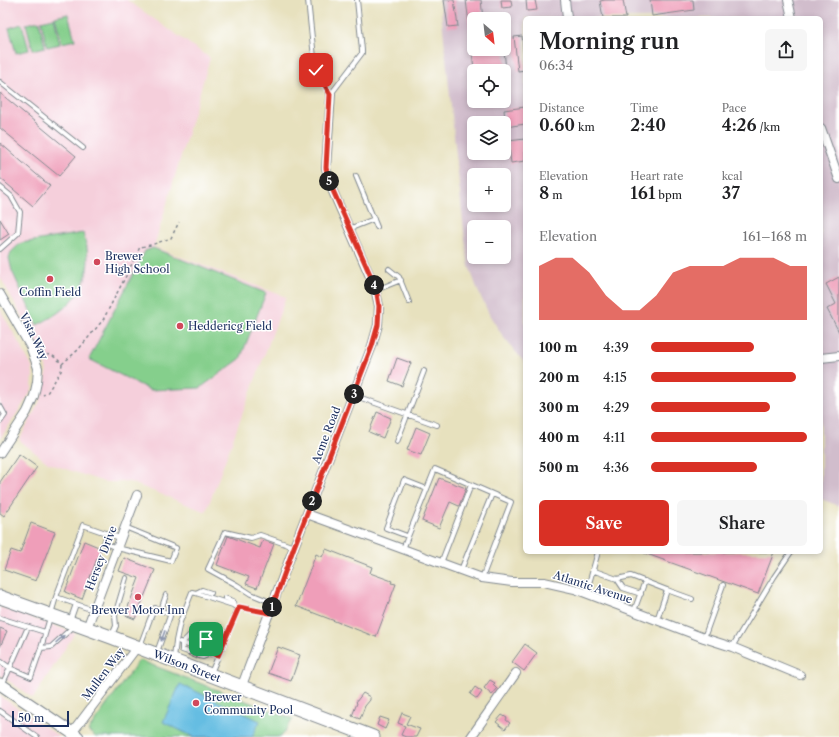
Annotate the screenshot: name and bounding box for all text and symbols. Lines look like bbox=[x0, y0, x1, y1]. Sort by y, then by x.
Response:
north arrow bbox=[467, 12, 511, 56]
map controls bbox=[467, 12, 511, 264]
text: Morning run bbox=[539, 28, 679, 55]
button: share bbox=[765, 29, 807, 71]
pin bbox=[299, 53, 333, 87]
text: 06:34 bbox=[539, 57, 573, 73]
icon: check bbox=[305, 59, 327, 81]
button: locate bbox=[467, 64, 511, 108]
text: Distance bbox=[539, 101, 585, 115]
text: Time bbox=[630, 101, 658, 115]
text: Pace bbox=[722, 101, 747, 115]
text: 0.60 bbox=[539, 115, 575, 135]
text: 2:40 bbox=[630, 115, 666, 135]
text: 4:26 bbox=[722, 115, 757, 135]
button: layers bbox=[467, 116, 511, 160]
text: km bbox=[575, 120, 595, 134]
text: /km bbox=[757, 120, 780, 134]
button: + bbox=[467, 168, 511, 212]
text: Elevation bbox=[539, 169, 588, 183]
text: Heart rate bbox=[630, 169, 683, 183]
text: kcal bbox=[722, 169, 742, 183]
pin: 5 bbox=[319, 171, 339, 191]
text: 5 bbox=[326, 174, 332, 188]
text: 8 bbox=[539, 183, 549, 203]
text: 161 bbox=[630, 183, 655, 203]
text: 37 bbox=[722, 183, 740, 203]
text: m bbox=[549, 188, 563, 202]
text: bpm bbox=[655, 188, 682, 202]
button: − bbox=[467, 220, 511, 264]
text: Elevation bbox=[539, 228, 597, 244]
text: 161–168 m bbox=[743, 228, 807, 244]
place label: Brewer High School bbox=[105, 249, 170, 276]
marker: Brewer High School bbox=[92, 257, 102, 267]
marker: Coffin Field bbox=[45, 274, 55, 284]
pin: 4 bbox=[364, 275, 384, 295]
text: 4 bbox=[371, 278, 377, 292]
place label: Coffin Field bbox=[19, 285, 81, 299]
street label: Vista Way bbox=[16, 309, 52, 363]
place label: Heddericg Field bbox=[188, 319, 272, 333]
marker: Heddericg Field bbox=[175, 321, 185, 331]
text: 100 m bbox=[539, 339, 578, 355]
text: 4:39 bbox=[603, 339, 629, 355]
text: 200 m bbox=[539, 369, 579, 385]
text: 4:15 bbox=[603, 369, 627, 385]
pin: 3 bbox=[344, 384, 364, 404]
text: 3 bbox=[351, 387, 357, 401]
text: 300 m bbox=[539, 399, 579, 415]
text: 4:29 bbox=[603, 399, 629, 415]
street label: Acme Road bbox=[308, 404, 343, 467]
text: 400 m bbox=[539, 429, 579, 445]
text: 4:11 bbox=[603, 429, 625, 445]
text: 500 m bbox=[539, 459, 579, 475]
text: 4:36 bbox=[603, 459, 629, 475]
pin: 2 bbox=[302, 491, 322, 511]
text: 2 bbox=[309, 494, 315, 508]
button: Save bbox=[539, 500, 669, 546]
button: Share bbox=[677, 500, 807, 546]
street label: Hersey Drive bbox=[82, 524, 120, 592]
street label: Atlantic Avenue bbox=[551, 567, 634, 606]
marker: Brewer Motor Inn bbox=[133, 592, 143, 602]
pin: 1 bbox=[262, 597, 282, 617]
text: 1 bbox=[270, 600, 274, 614]
place label: Brewer Motor Inn bbox=[91, 603, 185, 617]
pin bbox=[189, 622, 223, 656]
icon: arrive bbox=[195, 628, 217, 650]
one-way arrow bbox=[159, 631, 165, 643]
one-way arrow bbox=[55, 634, 65, 644]
street label: Mullen Way bbox=[79, 644, 128, 703]
street label: Wilson Street bbox=[150, 646, 223, 685]
place label: Brewer Community Pool bbox=[204, 690, 294, 717]
marker: Brewer Community Pool bbox=[191, 698, 201, 708]
scale bar bbox=[12, 709, 69, 728]
text: 50 m bbox=[18, 711, 44, 725]

